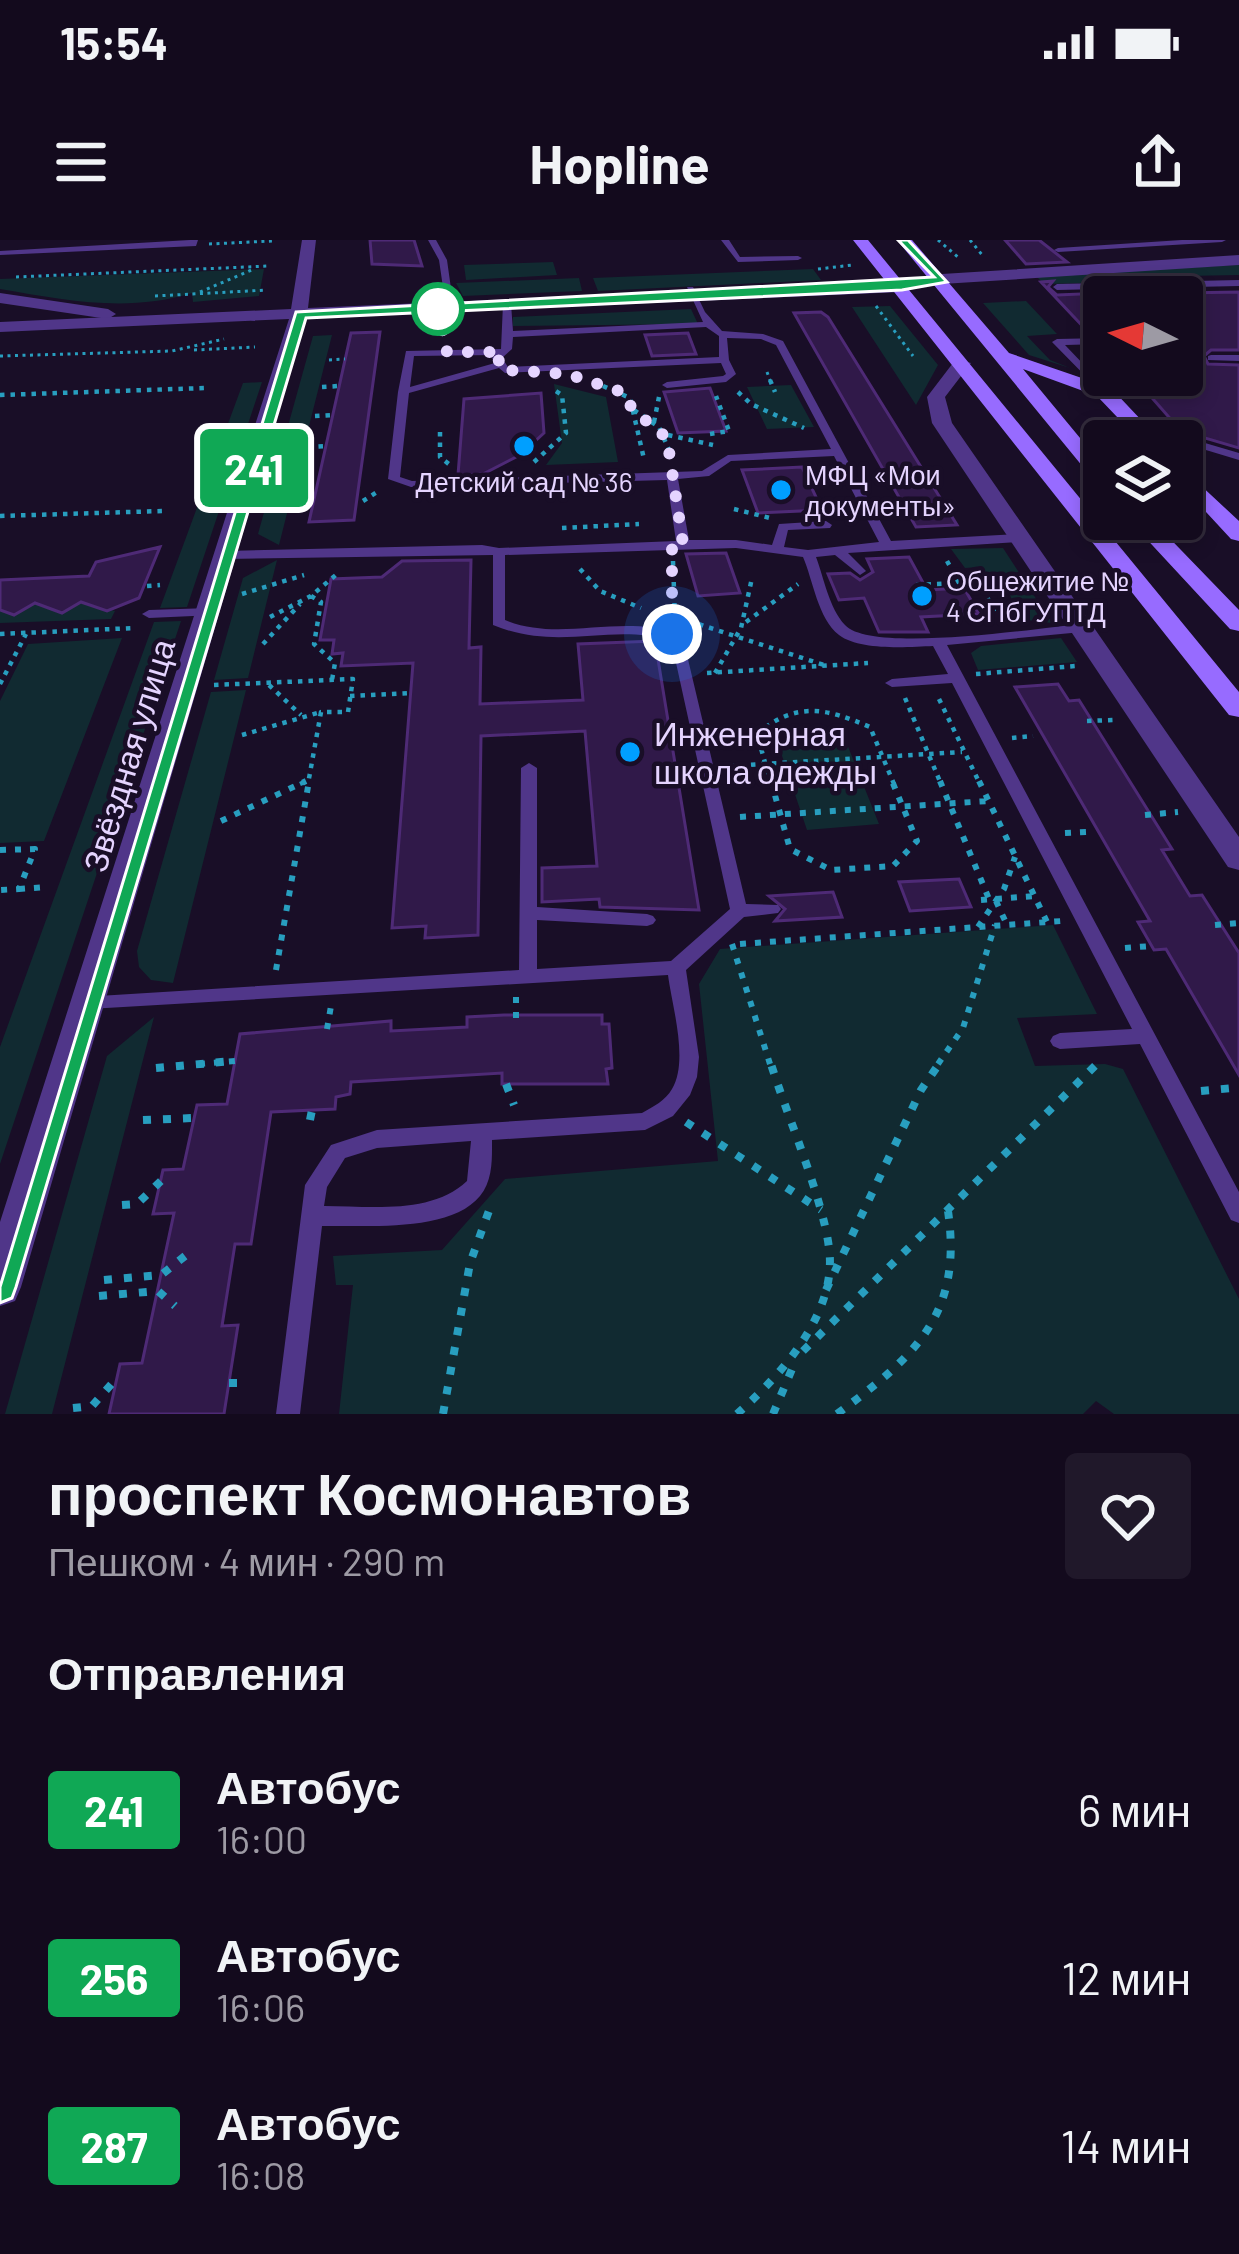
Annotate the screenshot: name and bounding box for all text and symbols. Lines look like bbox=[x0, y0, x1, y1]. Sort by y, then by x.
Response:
text: 15:54 bbox=[60, 15, 168, 69]
icon: menu bbox=[48, 129, 114, 195]
icon: share bbox=[1125, 129, 1191, 195]
text: Hopline bbox=[529, 130, 710, 195]
north arrow bbox=[1083, 276, 1203, 396]
map controls bbox=[1083, 276, 1203, 540]
unlabelled marker bbox=[413, 284, 463, 334]
button: layers bbox=[1083, 420, 1203, 540]
line badge: 241 bbox=[185, 429, 323, 507]
marker: Детский сад № 36 bbox=[511, 433, 537, 459]
text: 241 bbox=[224, 443, 284, 493]
place label: МФЦ «Мои документы» bbox=[805, 458, 956, 522]
place label: Детский сад № 36 bbox=[415, 465, 633, 498]
marker: МФЦ «Мои документы» bbox=[768, 477, 794, 503]
place label: Общежитие № 4 СПбГУПТД bbox=[946, 564, 1129, 628]
marker: Общежитие № 4 СПбГУПТД bbox=[909, 583, 935, 609]
your location bbox=[642, 604, 702, 664]
street label: Звёздная улица bbox=[74, 633, 183, 876]
place label: Инженерная школа одежды bbox=[654, 713, 877, 791]
marker: Инженерная школа одежды bbox=[617, 739, 643, 765]
button: heart bbox=[1065, 1453, 1191, 1579]
text: проспект Космонавтов bbox=[48, 1458, 691, 1526]
text: Пешком · 4 мин · 290 m bbox=[48, 1537, 445, 1584]
text: Отправления bbox=[48, 1645, 346, 1699]
text: Автобус bbox=[216, 1759, 401, 1813]
text: 6 мин bbox=[1078, 1782, 1191, 1836]
text: 241 bbox=[84, 1785, 144, 1835]
text: 16:00 bbox=[216, 1815, 307, 1862]
text: Автобус bbox=[216, 1927, 401, 1981]
text: 12 мин bbox=[1061, 1950, 1191, 2004]
text: 256 bbox=[80, 1953, 148, 2003]
text: 16:06 bbox=[216, 1983, 305, 2030]
text: Автобус bbox=[216, 2095, 401, 2149]
text: 14 мин bbox=[1061, 2118, 1191, 2172]
text: 287 bbox=[80, 2121, 148, 2171]
text: 16:08 bbox=[216, 2151, 305, 2198]

